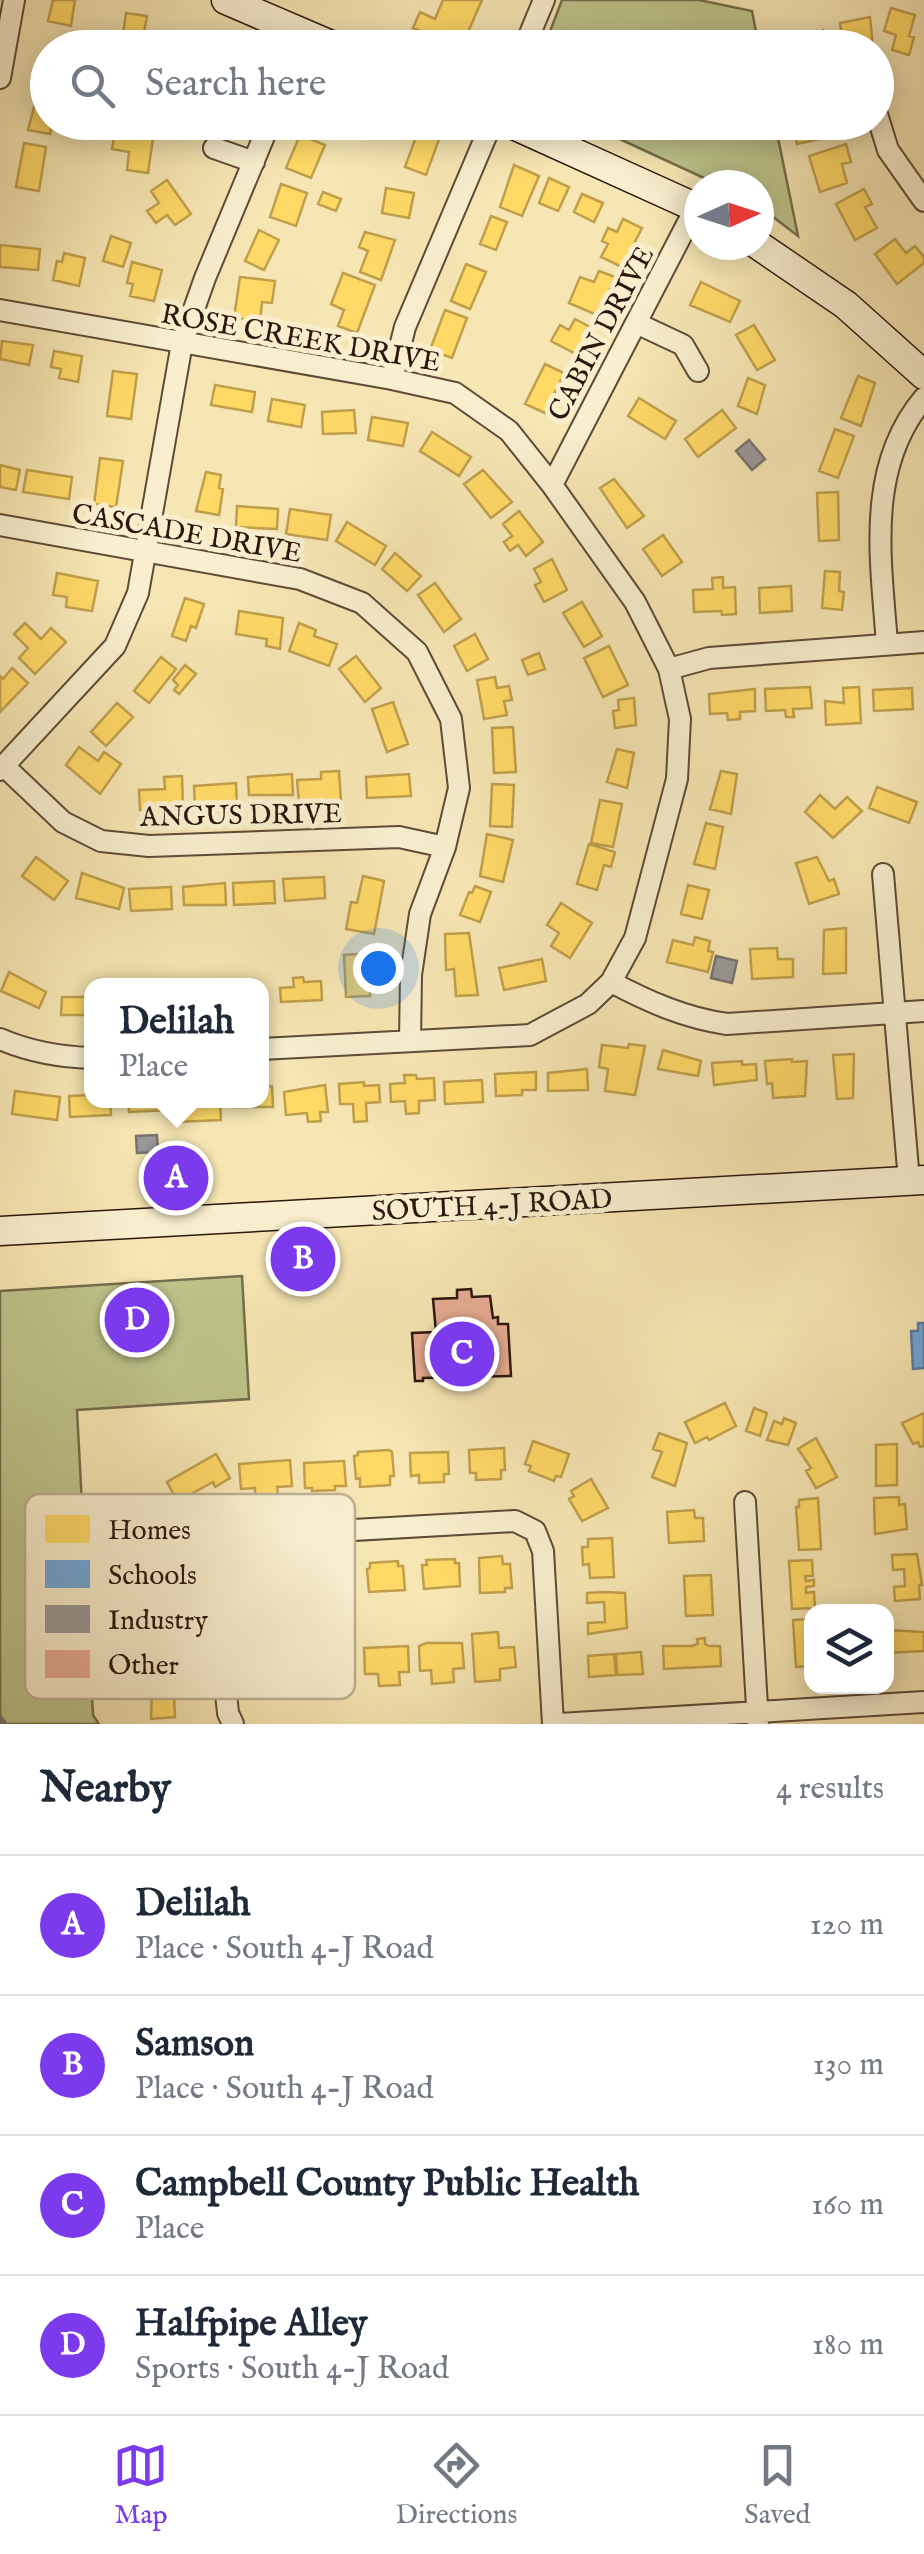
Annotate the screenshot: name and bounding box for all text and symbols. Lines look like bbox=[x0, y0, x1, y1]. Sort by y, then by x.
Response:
search box bbox=[30, 30, 894, 140]
icon: search bbox=[65, 58, 120, 113]
text: Search here bbox=[145, 61, 326, 109]
north arrow bbox=[684, 170, 774, 260]
street label: CABIN DRIVE bbox=[542, 241, 663, 427]
street label: ROSE CREEK DRIVE bbox=[158, 298, 443, 381]
street label: CASCADE DRIVE bbox=[69, 497, 304, 572]
street label: ANGUS DRIVE bbox=[139, 797, 342, 836]
your location bbox=[353, 943, 404, 994]
popup bbox=[84, 978, 269, 1108]
text: Delilah bbox=[119, 999, 234, 1047]
text: Place bbox=[119, 1047, 188, 1088]
pin: A bbox=[144, 1140, 208, 1216]
street label: SOUTH 4-J ROAD bbox=[371, 1183, 613, 1230]
pin: B bbox=[270, 1222, 336, 1296]
pin: D bbox=[104, 1282, 170, 1358]
pin: C bbox=[430, 1316, 494, 1392]
legend bbox=[25, 1494, 355, 1699]
text: Homes bbox=[108, 1514, 191, 1549]
text: Schools bbox=[108, 1559, 197, 1594]
text: Industry bbox=[108, 1604, 208, 1639]
map controls bbox=[804, 1604, 894, 1694]
button: layers bbox=[804, 1604, 894, 1694]
text: Other bbox=[108, 1649, 179, 1684]
text: Nearby bbox=[40, 1763, 171, 1816]
text: 4 results bbox=[776, 1769, 884, 1810]
text: Delilah bbox=[135, 1881, 251, 1929]
text: A bbox=[62, 1905, 83, 1946]
text: 120 m bbox=[810, 1905, 884, 1946]
text: Place · South 4-J Road bbox=[135, 1929, 434, 1970]
text: Samson bbox=[135, 2021, 254, 2069]
text: B bbox=[62, 2045, 83, 2086]
text: 130 m bbox=[813, 2045, 884, 2086]
text: Place · South 4-J Road bbox=[135, 2069, 434, 2110]
text: Campbell County Public Health bbox=[135, 2161, 639, 2209]
text: C bbox=[61, 2185, 84, 2226]
text: 160 m bbox=[811, 2185, 884, 2226]
text: Place bbox=[135, 2209, 205, 2250]
text: Halfpipe Alley bbox=[135, 2301, 368, 2349]
text: D bbox=[60, 2325, 85, 2366]
text: 180 m bbox=[812, 2325, 884, 2366]
text: Sports · South 4-J Road bbox=[135, 2349, 449, 2390]
tab: Map bbox=[113, 2438, 168, 2533]
tab: Directions bbox=[395, 2438, 517, 2533]
tab: Saved bbox=[744, 2438, 811, 2533]

